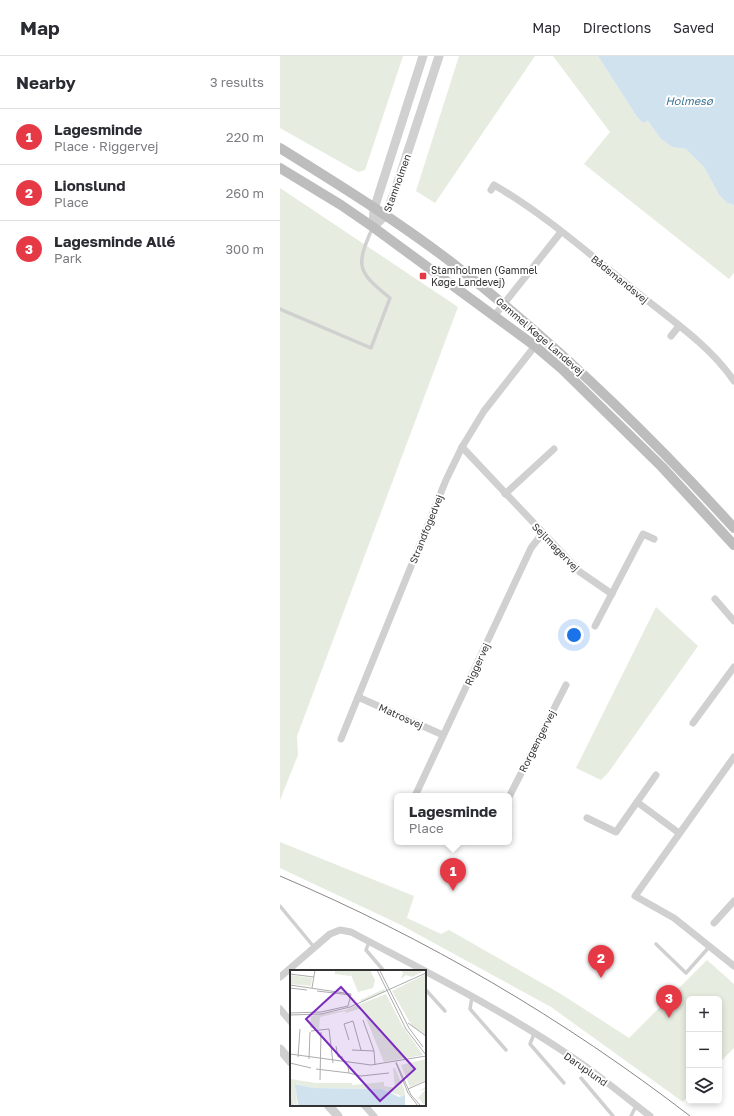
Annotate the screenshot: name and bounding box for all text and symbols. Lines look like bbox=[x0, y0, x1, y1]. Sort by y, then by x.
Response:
text: Map bbox=[20, 16, 60, 39]
text: Map bbox=[532, 19, 561, 36]
text: Directions bbox=[583, 19, 651, 36]
text: Saved bbox=[673, 19, 714, 36]
text: Nearby bbox=[16, 72, 76, 93]
text: 3 results bbox=[210, 74, 264, 90]
water label: Holmesø bbox=[665, 94, 714, 107]
text: Lagesminde bbox=[54, 120, 142, 138]
text: 1 bbox=[26, 129, 32, 145]
text: 220 m bbox=[226, 129, 264, 145]
text: Place · Riggervej bbox=[54, 138, 158, 154]
street label: Stamholmen bbox=[381, 152, 413, 214]
text: Lionslund bbox=[54, 176, 125, 194]
text: 2 bbox=[25, 185, 33, 201]
text: 260 m bbox=[226, 185, 264, 201]
text: Place bbox=[54, 194, 89, 210]
text: Lagesminde Allé bbox=[54, 232, 175, 250]
text: 3 bbox=[25, 241, 33, 257]
text: 300 m bbox=[226, 241, 264, 257]
text: Park bbox=[54, 250, 82, 266]
street label: Bådsmandsvej bbox=[589, 252, 651, 306]
place label: Stamholmen (Gammel Køge Landevej) bbox=[431, 264, 538, 288]
marker: Stamholmen (Gammel Køge Landevej) bbox=[418, 271, 428, 281]
street label: Gammel Køge Landevej bbox=[494, 295, 586, 377]
street label: Strandfogedvej bbox=[407, 493, 445, 565]
street label: Sejlmagervej bbox=[530, 520, 582, 574]
your location bbox=[564, 625, 584, 645]
street label: Riggervej bbox=[462, 641, 492, 687]
street label: Matrosvej bbox=[377, 701, 425, 731]
street label: Rorgængervej bbox=[516, 708, 558, 774]
popup bbox=[394, 793, 512, 845]
text: Lagesminde bbox=[409, 802, 497, 820]
text: Place bbox=[409, 820, 444, 836]
pin: 1 bbox=[440, 858, 466, 891]
pin: 2 bbox=[588, 945, 614, 978]
inset map bbox=[290, 970, 426, 1106]
pin: 3 bbox=[656, 985, 682, 1018]
map controls bbox=[686, 996, 722, 1104]
button: + bbox=[686, 996, 722, 1032]
button: − bbox=[686, 1032, 722, 1068]
street label: Daruplund bbox=[562, 1050, 610, 1088]
button: layers bbox=[686, 1068, 722, 1104]

